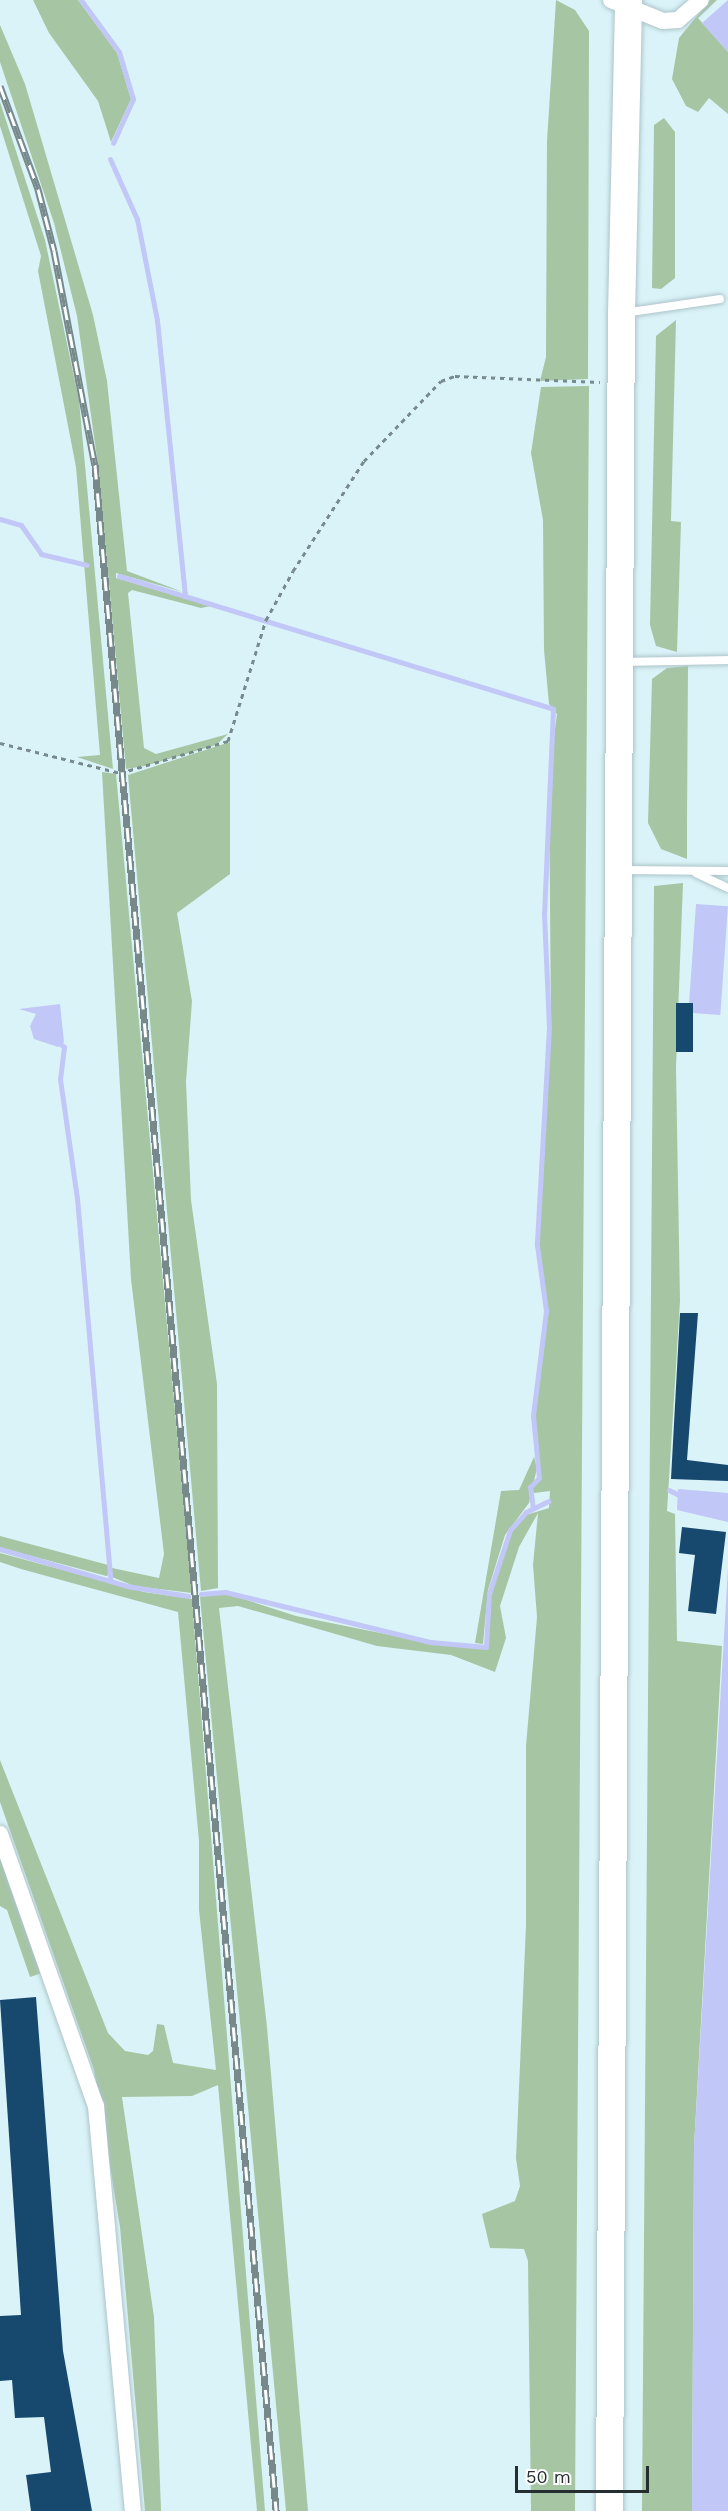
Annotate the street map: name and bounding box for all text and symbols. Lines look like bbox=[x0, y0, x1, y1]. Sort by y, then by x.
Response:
scale bar bbox=[518, 2454, 652, 2492]
text: 50 m bbox=[526, 2466, 571, 2487]

